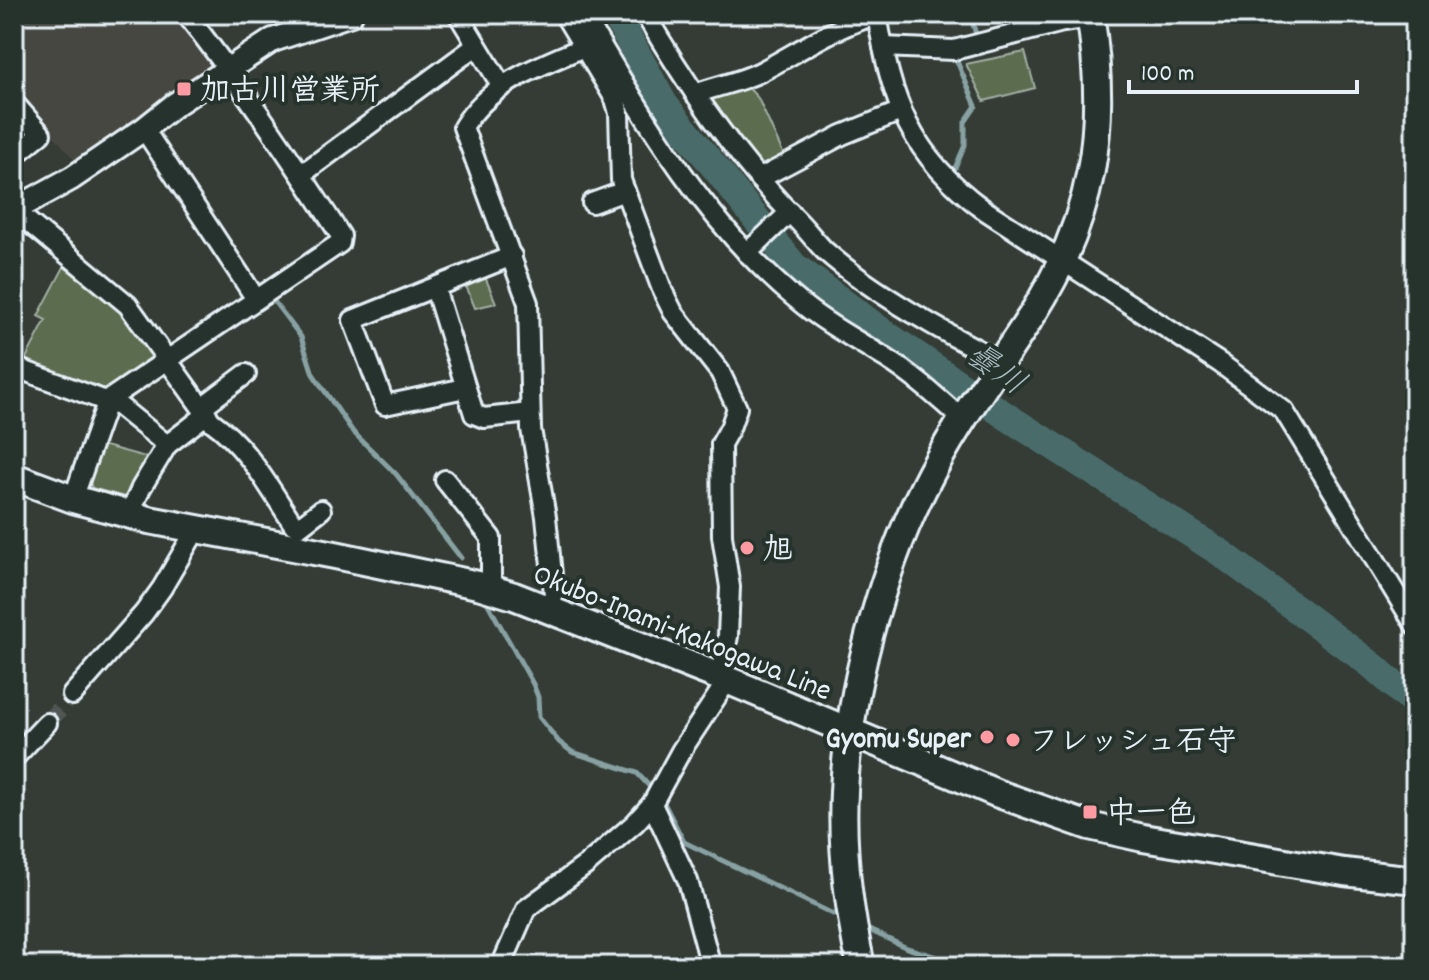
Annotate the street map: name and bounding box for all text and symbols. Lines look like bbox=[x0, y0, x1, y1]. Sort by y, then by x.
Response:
scale bar bbox=[1129, 44, 1357, 94]
text: 100 m bbox=[1141, 58, 1194, 92]
place label: 加古川営業所 bbox=[200, 72, 380, 115]
marker: 加古川営業所 bbox=[175, 80, 193, 98]
water label: 曇川 bbox=[955, 335, 1034, 409]
place label: 旭 bbox=[763, 531, 793, 574]
marker: 旭 bbox=[738, 539, 756, 557]
street label: Okubo-Inami-Kakogawa Line bbox=[526, 556, 837, 715]
place label: Gyomu Super bbox=[826, 720, 972, 763]
place label: フレッシュ石守 bbox=[1029, 723, 1237, 766]
marker: Gyomu Super bbox=[978, 728, 996, 746]
marker: フレッシュ石守 bbox=[1004, 731, 1022, 749]
place label: 中一色 bbox=[1106, 795, 1196, 838]
marker: 中一色 bbox=[1081, 803, 1099, 821]

